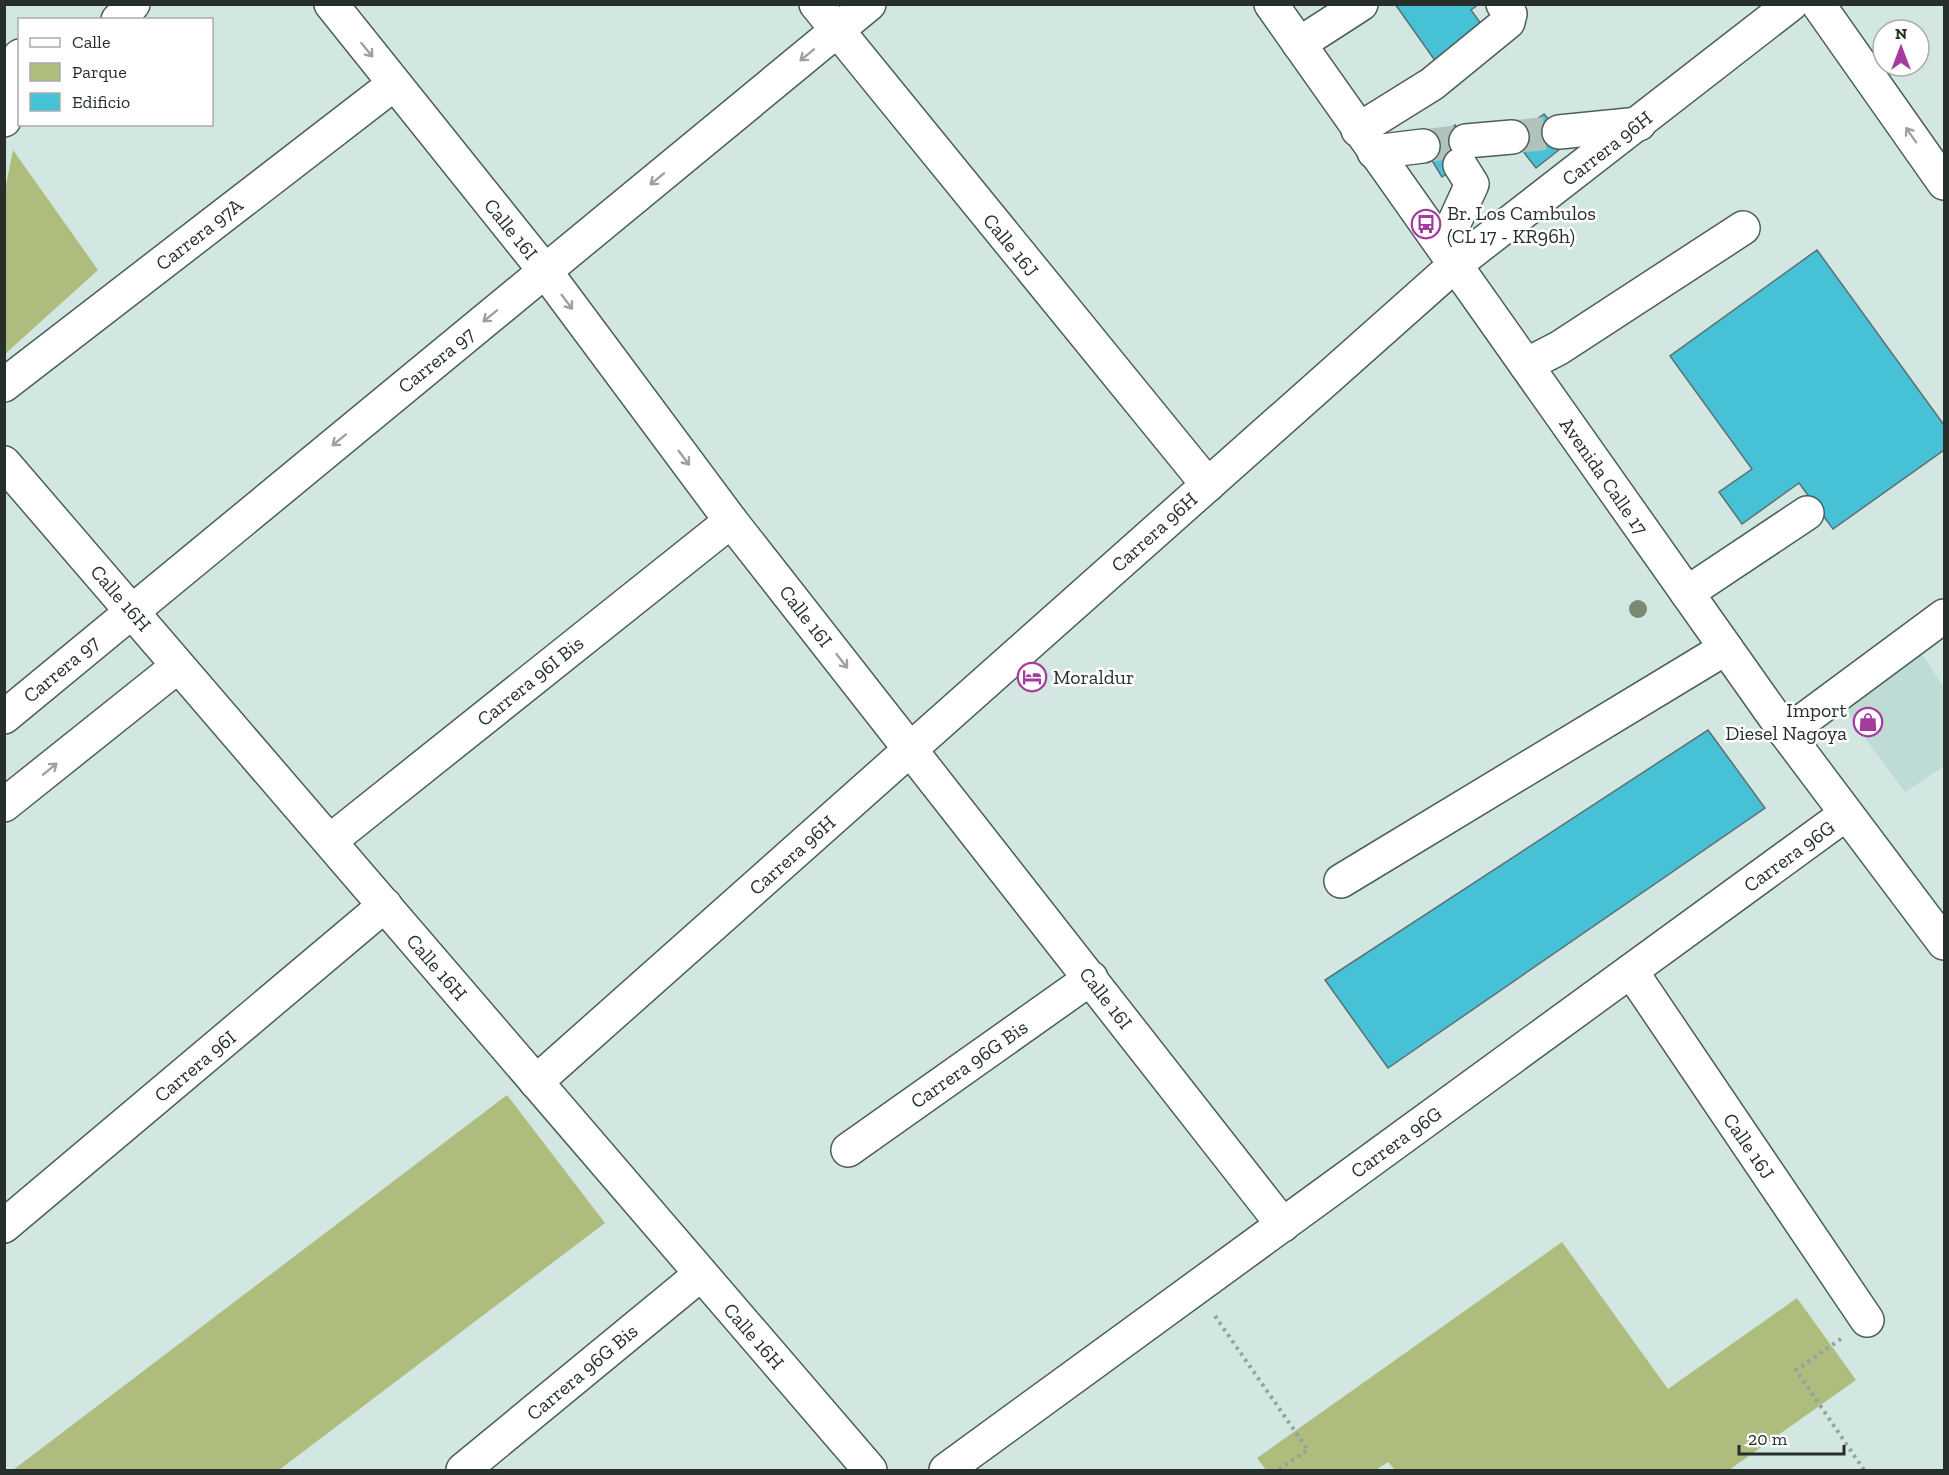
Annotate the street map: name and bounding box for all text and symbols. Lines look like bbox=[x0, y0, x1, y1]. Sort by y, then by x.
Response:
legend bbox=[18, 18, 213, 126]
north arrow bbox=[1871, 18, 1931, 78]
text: N bbox=[1895, 24, 1907, 43]
text: Calle bbox=[72, 31, 110, 53]
one-way arrow bbox=[361, 42, 374, 58]
one-way arrow bbox=[800, 48, 816, 61]
text: Parque bbox=[72, 61, 127, 83]
text: Edificio bbox=[72, 91, 130, 113]
street label: Carrera 96H bbox=[1557, 105, 1657, 191]
one-way arrow bbox=[1905, 128, 1917, 144]
one-way arrow bbox=[650, 172, 665, 186]
street label: Carrera 97A bbox=[151, 192, 248, 275]
street label: Calle 16I bbox=[479, 194, 543, 264]
place label: Br. Los Cambulos (CL 17 - KR96h) bbox=[1447, 201, 1596, 248]
street label: Calle 16J bbox=[978, 208, 1044, 282]
bus stop icon: Br. Los Cambulos (CL 17 - KR96h) bbox=[1410, 208, 1442, 240]
one-way arrow bbox=[561, 293, 573, 309]
one-way arrow bbox=[483, 309, 498, 323]
street label: Carrera 97 bbox=[393, 322, 480, 398]
street label: Avenida Calle 17 bbox=[1555, 413, 1654, 540]
one-way arrow bbox=[332, 433, 348, 446]
one-way arrow bbox=[677, 449, 690, 465]
street label: Carrera 96H bbox=[1106, 487, 1202, 577]
street label: Calle 16H bbox=[86, 560, 156, 636]
street label: Calle 16I bbox=[774, 580, 838, 652]
street label: Carrera 97 bbox=[18, 630, 104, 708]
street label: Carrera 96I Bis bbox=[472, 631, 588, 731]
one-way arrow bbox=[836, 653, 849, 669]
hotel icon: Moraldur bbox=[1016, 661, 1048, 693]
place label: Moraldur bbox=[1053, 665, 1134, 689]
place label: Import Diesel Nagoya bbox=[1725, 698, 1848, 745]
shop icon: Import Diesel Nagoya bbox=[1852, 706, 1884, 738]
one-way arrow bbox=[42, 762, 58, 775]
street label: Carrera 96H bbox=[744, 810, 840, 900]
street label: Carrera 96G bbox=[1739, 815, 1839, 897]
street label: Calle 16H bbox=[402, 929, 472, 1005]
street label: Calle 16I bbox=[1074, 962, 1138, 1034]
street label: Carrera 96G Bis bbox=[906, 1015, 1032, 1113]
street label: Carrera 96I bbox=[149, 1025, 241, 1107]
street label: Carrera 96G bbox=[1346, 1101, 1446, 1183]
street label: Calle 16J bbox=[1718, 1108, 1780, 1184]
street label: Calle 16H bbox=[719, 1298, 789, 1374]
street label: Carrera 96G Bis bbox=[522, 1319, 642, 1425]
scale bar bbox=[1739, 1418, 1844, 1456]
text: 20 m bbox=[1748, 1428, 1788, 1450]

